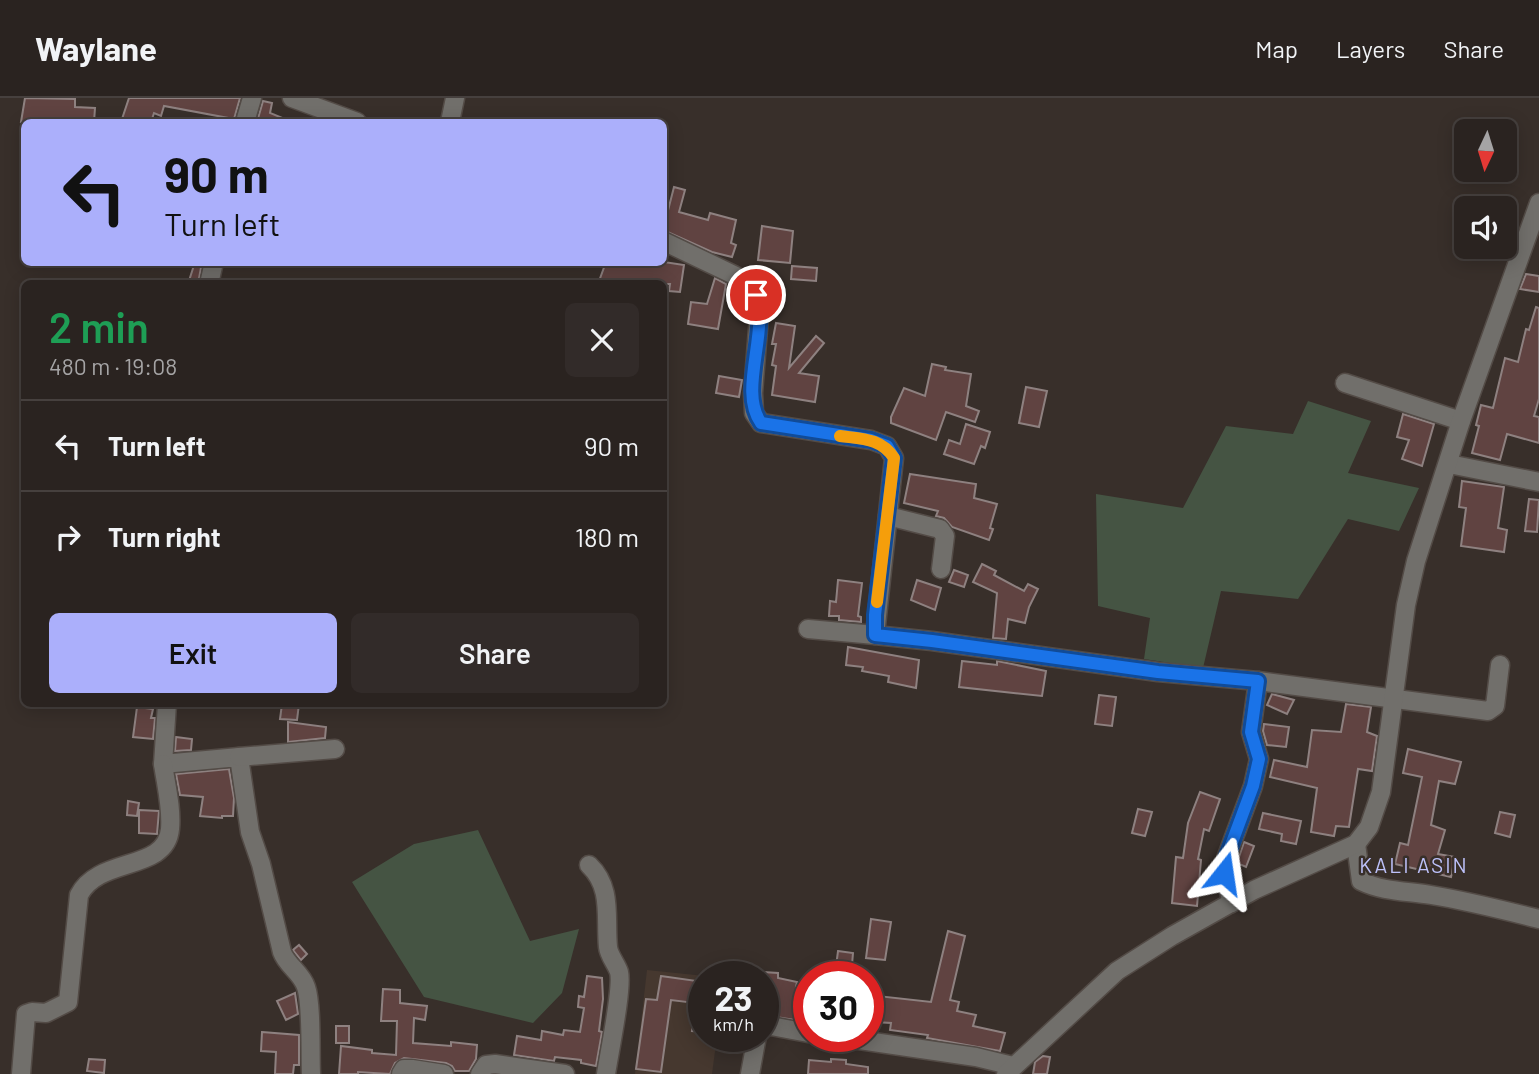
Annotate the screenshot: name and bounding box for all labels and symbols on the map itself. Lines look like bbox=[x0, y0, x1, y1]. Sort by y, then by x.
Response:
north arrow bbox=[1454, 119, 1517, 182]
pin bbox=[726, 265, 786, 325]
position arrow bbox=[1187, 836, 1261, 910]
district label: KALI ASIN bbox=[1359, 852, 1469, 877]
speed limit sign: 30 bbox=[793, 961, 884, 1052]

